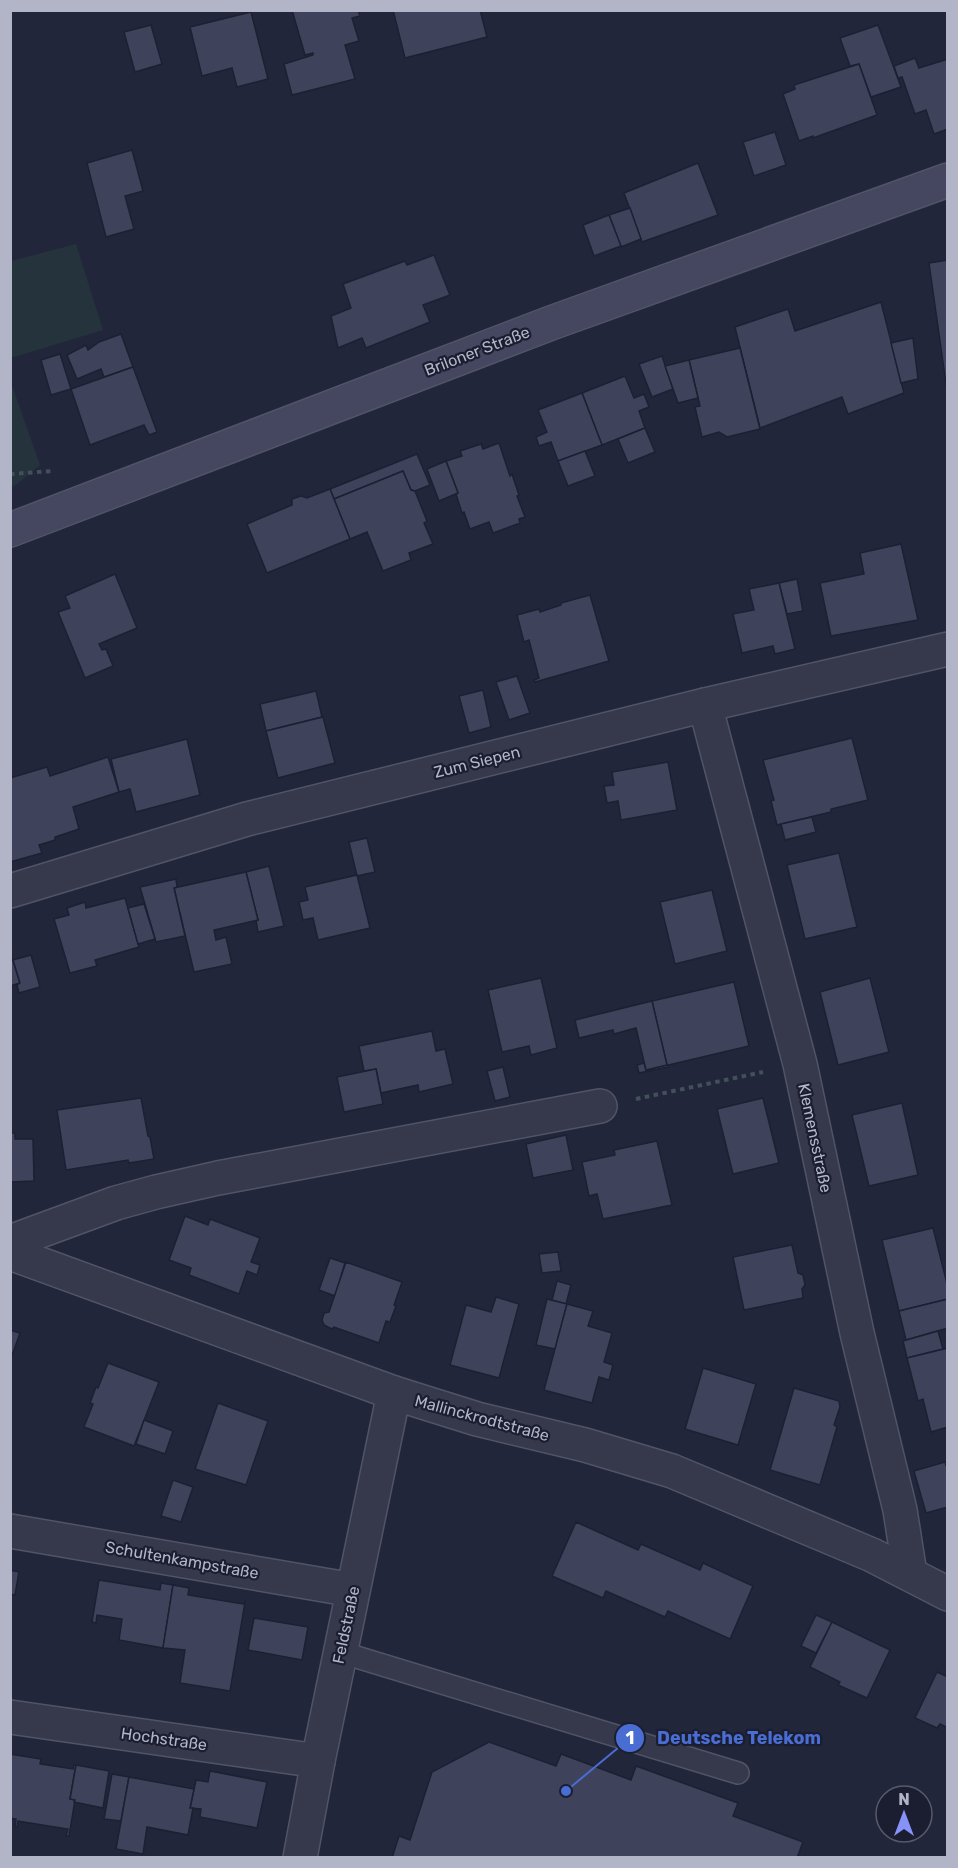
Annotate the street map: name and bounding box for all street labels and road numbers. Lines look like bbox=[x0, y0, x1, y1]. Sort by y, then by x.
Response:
street label: Briloner Straße bbox=[422, 322, 532, 380]
street label: Zum Siepen bbox=[432, 742, 522, 782]
street label: Klemensstraße bbox=[794, 1082, 836, 1194]
street label: Mallinckrodtstraße bbox=[413, 1391, 551, 1445]
street label: Schultenkampstraße bbox=[104, 1537, 260, 1583]
street label: Feldstraße bbox=[328, 1584, 364, 1666]
street label: Hochstraße bbox=[120, 1724, 208, 1754]

